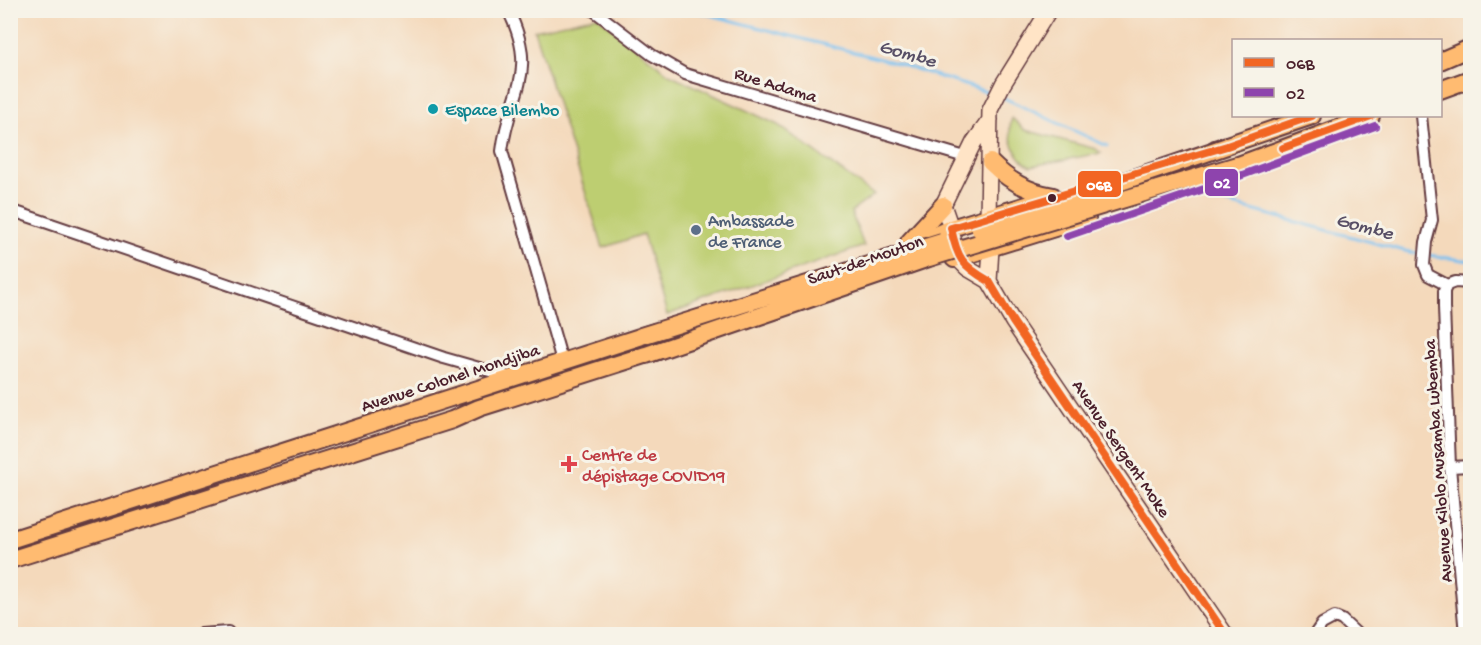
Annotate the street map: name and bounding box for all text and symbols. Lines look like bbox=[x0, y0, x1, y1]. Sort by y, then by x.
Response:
water label: Gombe bbox=[876, 36, 939, 75]
legend bbox=[1232, 39, 1442, 117]
text: 06B bbox=[1286, 55, 1315, 76]
street label: Rue Adama bbox=[731, 64, 820, 109]
text: 02 bbox=[1286, 85, 1305, 106]
place label: Espace Bilembo bbox=[445, 101, 559, 122]
marker: Espace Bilembo bbox=[426, 102, 440, 116]
line badge: 02 bbox=[1204, 168, 1239, 197]
line badge: 06B bbox=[1077, 170, 1122, 198]
text: 02 bbox=[1214, 176, 1231, 195]
text: 06B bbox=[1086, 178, 1113, 197]
unlabelled marker bbox=[1046, 192, 1058, 204]
water label: Gombe bbox=[1333, 210, 1396, 247]
place label: Ambassade de France bbox=[708, 212, 795, 254]
marker: Ambassade de France bbox=[689, 223, 703, 237]
street label: Saut-de-Mouton bbox=[805, 232, 927, 291]
street label: Avenue Kilolo Musamba Lubemba bbox=[1420, 338, 1458, 583]
street label: Avenue Colonel Mondjiba bbox=[359, 340, 544, 418]
street label: Avenue Sergent Moke bbox=[1066, 377, 1174, 523]
place label: Centre de dépistage COVID19 bbox=[582, 446, 725, 488]
marker: Centre de dépistage COVID19 bbox=[560, 455, 578, 473]

